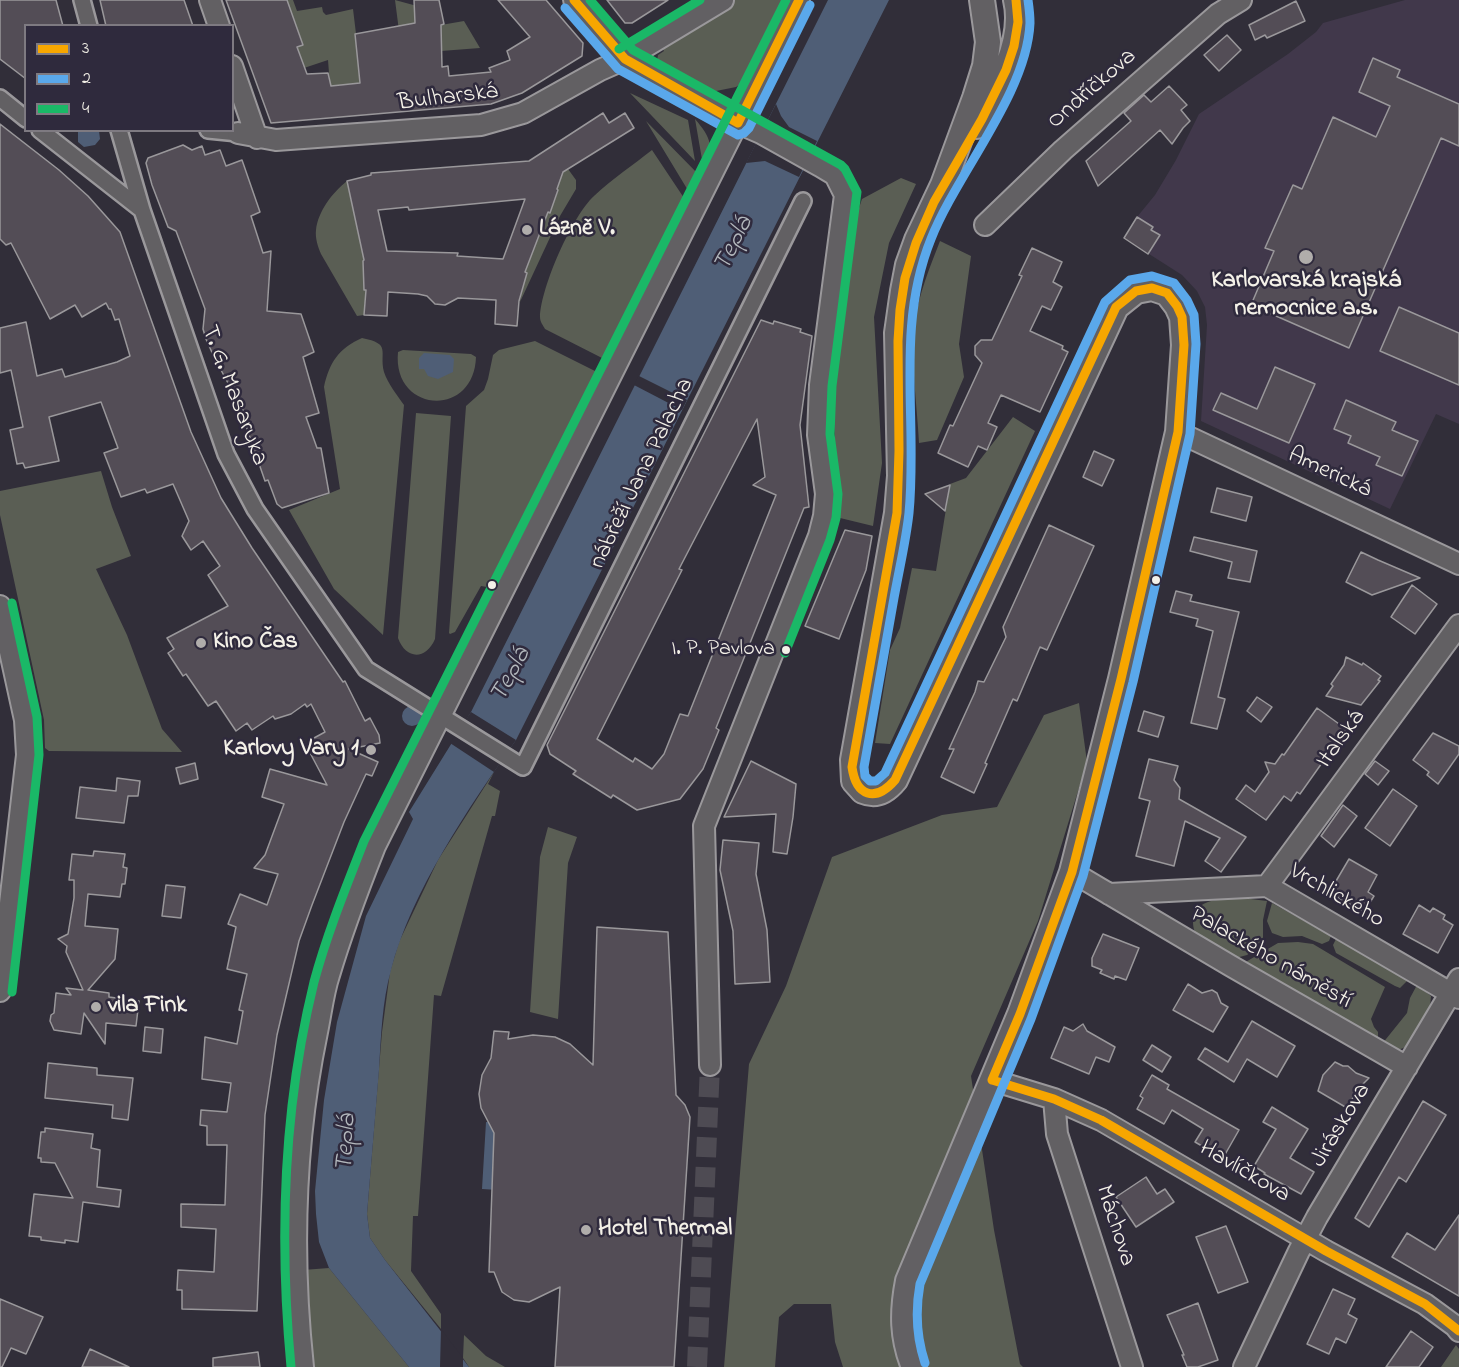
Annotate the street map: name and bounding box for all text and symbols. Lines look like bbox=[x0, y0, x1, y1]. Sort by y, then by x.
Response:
legend bbox=[24, 24, 234, 132]
text: 3 bbox=[82, 36, 89, 62]
street label: Ondříčkova bbox=[1043, 43, 1143, 137]
text: 2 bbox=[82, 66, 91, 92]
street label: Bulharská bbox=[396, 79, 500, 119]
text: 4 bbox=[82, 96, 89, 122]
water label: Teplá bbox=[708, 212, 762, 278]
place label: Lázně V. bbox=[539, 216, 615, 244]
marker: Lázně V. bbox=[520, 223, 534, 237]
marker: Karlovarská krajská nemocnice a.s. bbox=[1297, 248, 1315, 266]
place label: Karlovarská krajská nemocnice a.s. bbox=[1211, 268, 1401, 324]
street label: T. G. Masaryka bbox=[193, 322, 273, 470]
street label: nábřeží Jana Palacha bbox=[584, 374, 702, 574]
street label: Americká bbox=[1282, 442, 1376, 506]
unlabelled marker bbox=[1150, 574, 1162, 586]
unlabelled marker bbox=[486, 579, 498, 591]
place label: Kino Čas bbox=[213, 629, 298, 657]
marker: Kino Čas bbox=[194, 636, 208, 650]
place label: I. P. Pavlova bbox=[671, 637, 775, 663]
water label: Teplá bbox=[485, 643, 539, 709]
marker: I. P. Pavlova bbox=[780, 644, 792, 656]
street label: Italská bbox=[1311, 705, 1373, 775]
place label: Karlovy Vary 1 bbox=[223, 736, 359, 764]
marker: Karlovy Vary 1 bbox=[364, 743, 378, 757]
street label: Vrchlického bbox=[1283, 858, 1389, 936]
street label: Palackého náměstí bbox=[1184, 901, 1356, 1017]
place label: vila Fink bbox=[108, 993, 187, 1021]
marker: vila Fink bbox=[89, 1000, 103, 1014]
street label: Jiráskova bbox=[1306, 1079, 1378, 1173]
water label: Teplá bbox=[331, 1114, 365, 1172]
street label: Havlíčkova bbox=[1193, 1135, 1295, 1211]
street label: Máchova bbox=[1087, 1182, 1141, 1270]
place label: Hotel Thermal bbox=[598, 1216, 732, 1244]
marker: Hotel Thermal bbox=[579, 1223, 593, 1237]

